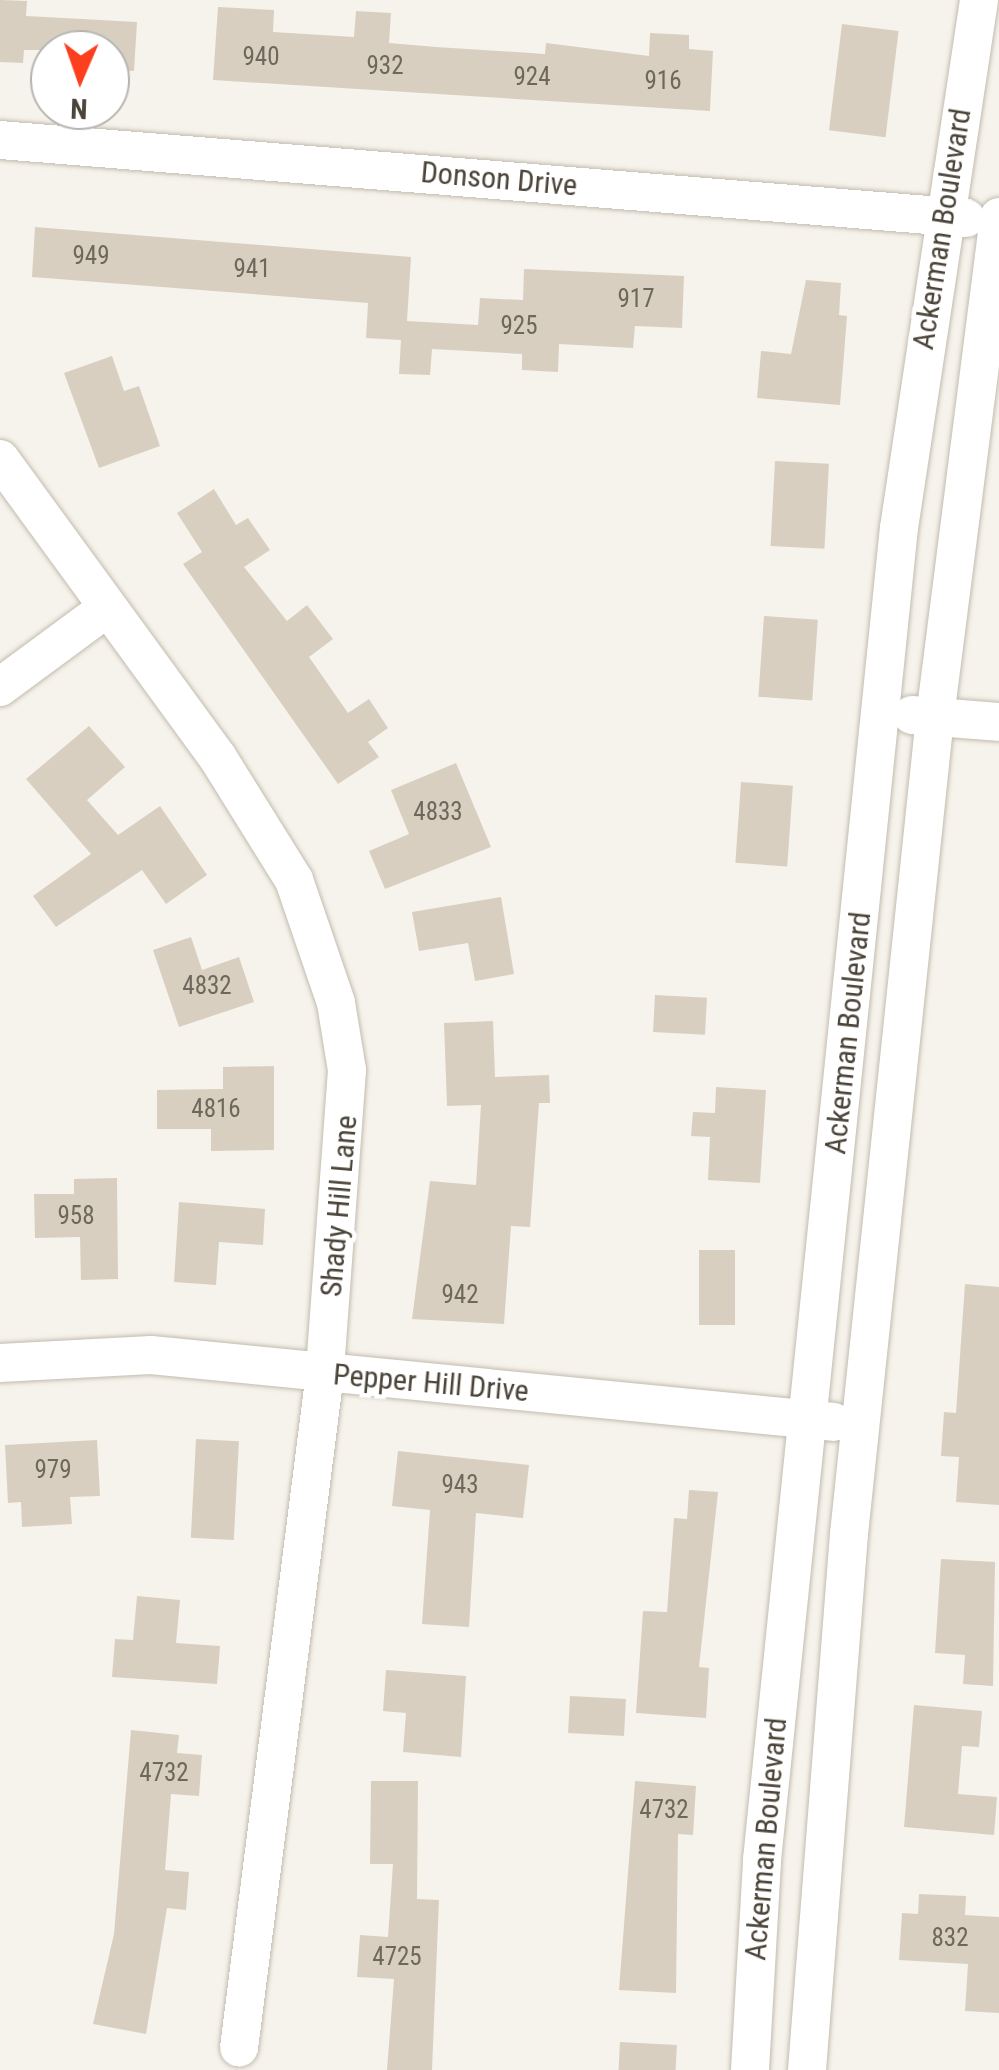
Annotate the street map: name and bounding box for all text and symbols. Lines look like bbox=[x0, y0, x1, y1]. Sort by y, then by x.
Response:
north arrow bbox=[30, 30, 130, 130]
house number: 940 bbox=[242, 42, 280, 72]
house number: 932 bbox=[366, 51, 404, 81]
house number: 924 bbox=[513, 62, 551, 92]
house number: 916 bbox=[644, 66, 682, 96]
text: N bbox=[70, 92, 88, 125]
street label: Ackerman Boulevard bbox=[905, 106, 979, 352]
street label: Donson Drive bbox=[419, 154, 579, 204]
house number: 949 bbox=[72, 241, 110, 271]
house number: 941 bbox=[233, 254, 271, 284]
house number: 917 bbox=[617, 284, 655, 314]
house number: 925 bbox=[500, 311, 538, 341]
house number: 4833 bbox=[413, 797, 463, 827]
street label: Ackerman Boulevard bbox=[817, 910, 879, 1156]
house number: 4832 bbox=[182, 971, 232, 1001]
house number: 4816 bbox=[191, 1094, 241, 1124]
street label: Shady Hill Lane bbox=[313, 1114, 365, 1298]
house number: 958 bbox=[57, 1201, 95, 1231]
house number: 942 bbox=[441, 1280, 479, 1310]
street label: Pepper Hill Drive bbox=[332, 1357, 530, 1409]
house number: 979 bbox=[34, 1455, 72, 1485]
house number: 943 bbox=[441, 1470, 479, 1500]
street label: Ackerman Boulevard bbox=[737, 1716, 795, 1962]
house number: 4732 bbox=[139, 1758, 189, 1788]
house number: 4732 bbox=[639, 1795, 689, 1825]
house number: 832 bbox=[931, 1923, 969, 1953]
house number: 4725 bbox=[372, 1942, 422, 1972]

